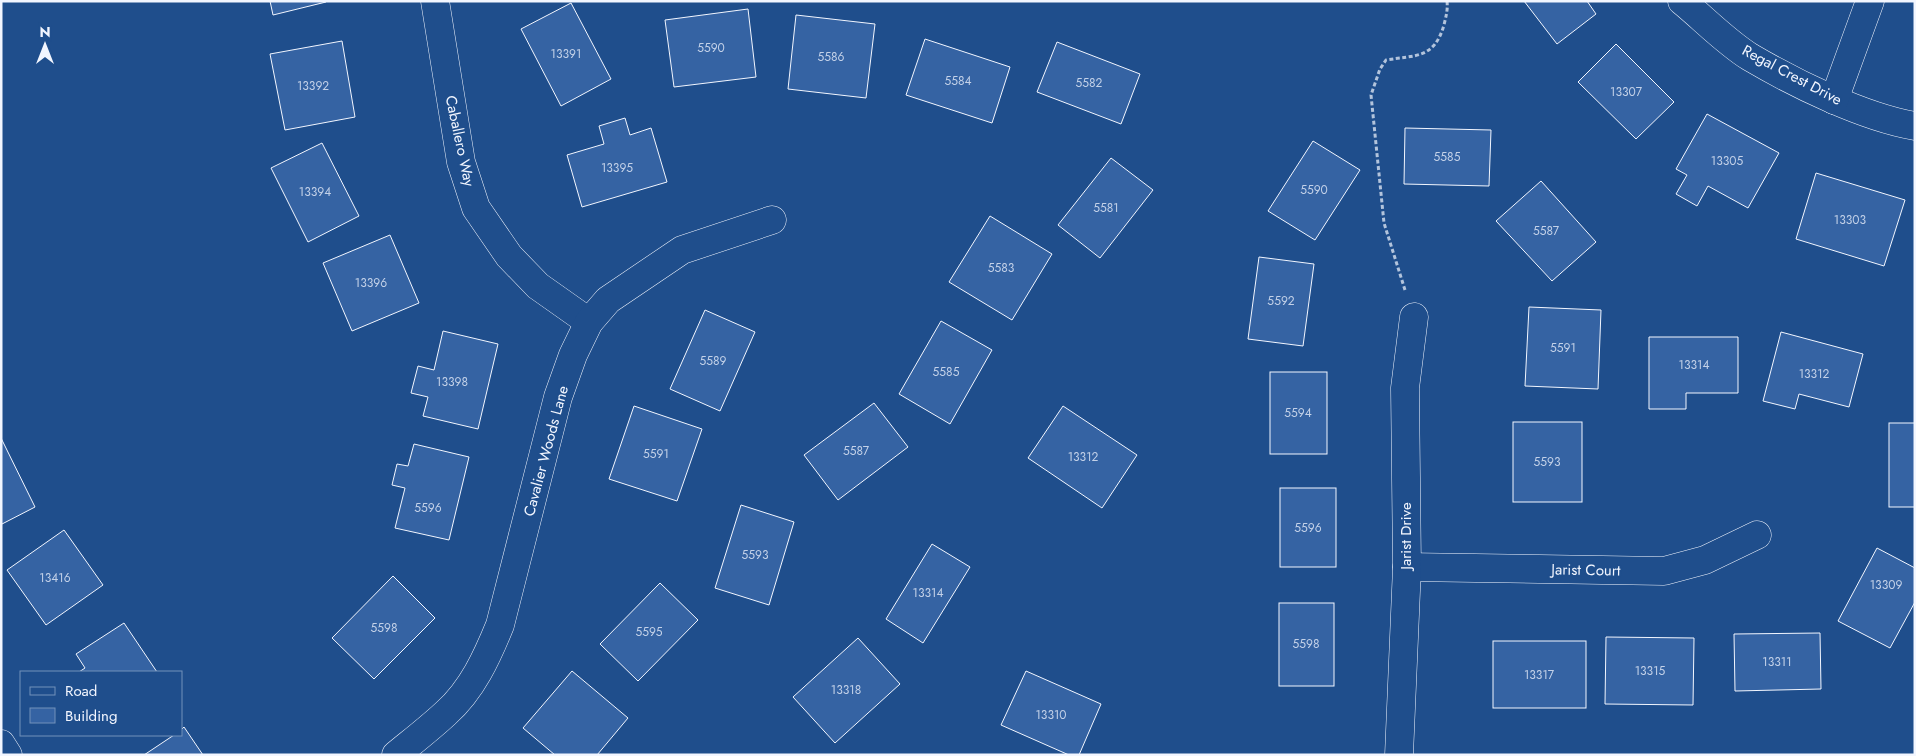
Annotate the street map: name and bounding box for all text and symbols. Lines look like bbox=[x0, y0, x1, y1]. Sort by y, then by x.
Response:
north arrow bbox=[20, 20, 70, 70]
text: N bbox=[39, 22, 51, 42]
house number: 5590 bbox=[697, 39, 725, 57]
street label: Regal Crest Drive bbox=[1738, 39, 1846, 111]
house number: 13391 bbox=[551, 45, 581, 63]
house number: 5586 bbox=[817, 48, 845, 66]
house number: 5584 bbox=[944, 72, 972, 90]
house number: 5582 bbox=[1076, 74, 1103, 92]
house number: 13392 bbox=[297, 77, 329, 95]
house number: 13307 bbox=[1610, 83, 1643, 101]
street label: Caballero Way bbox=[440, 93, 480, 189]
house number: 5585 bbox=[1434, 148, 1461, 166]
house number: 13305 bbox=[1711, 152, 1743, 170]
house number: 13395 bbox=[601, 159, 633, 177]
house number: 5590 bbox=[1300, 181, 1328, 199]
house number: 13394 bbox=[299, 183, 331, 201]
house number: 5581 bbox=[1093, 199, 1119, 217]
house number: 13303 bbox=[1834, 211, 1867, 229]
house number: 5587 bbox=[1533, 222, 1560, 240]
house number: 5583 bbox=[988, 259, 1015, 277]
house number: 13396 bbox=[355, 274, 387, 292]
house number: 5592 bbox=[1267, 292, 1295, 310]
house number: 5591 bbox=[1550, 339, 1576, 357]
house number: 5589 bbox=[699, 352, 727, 370]
house number: 13314 bbox=[1679, 356, 1709, 374]
house number: 5585 bbox=[933, 363, 960, 381]
house number: 13312 bbox=[1799, 365, 1830, 383]
house number: 13398 bbox=[436, 373, 468, 391]
street label: Cavalier Woods Lane bbox=[518, 383, 574, 519]
house number: 5594 bbox=[1284, 404, 1312, 422]
house number: 5587 bbox=[843, 442, 870, 460]
house number: 5591 bbox=[643, 445, 669, 463]
house number: 13312 bbox=[1068, 448, 1099, 466]
house number: 5593 bbox=[1533, 453, 1561, 471]
house number: 5596 bbox=[414, 499, 442, 517]
street label: Jarist Drive bbox=[1395, 502, 1417, 572]
house number: 5596 bbox=[1294, 519, 1322, 537]
house number: 5593 bbox=[741, 546, 769, 564]
street label: Jarist Court bbox=[1549, 558, 1621, 582]
house number: 13416 bbox=[39, 569, 71, 587]
house number: 13309 bbox=[1870, 576, 1902, 594]
house number: 13314 bbox=[913, 584, 943, 602]
house number: 5598 bbox=[370, 619, 398, 637]
house number: 5595 bbox=[635, 623, 663, 641]
house number: 5598 bbox=[1292, 635, 1320, 653]
house number: 13311 bbox=[1762, 653, 1792, 671]
house number: 13315 bbox=[1635, 662, 1666, 680]
house number: 13317 bbox=[1524, 666, 1555, 684]
legend bbox=[20, 671, 182, 736]
text: Road bbox=[65, 680, 97, 702]
house number: 13318 bbox=[831, 681, 861, 699]
text: Building bbox=[65, 705, 117, 727]
house number: 13310 bbox=[1035, 706, 1067, 724]

